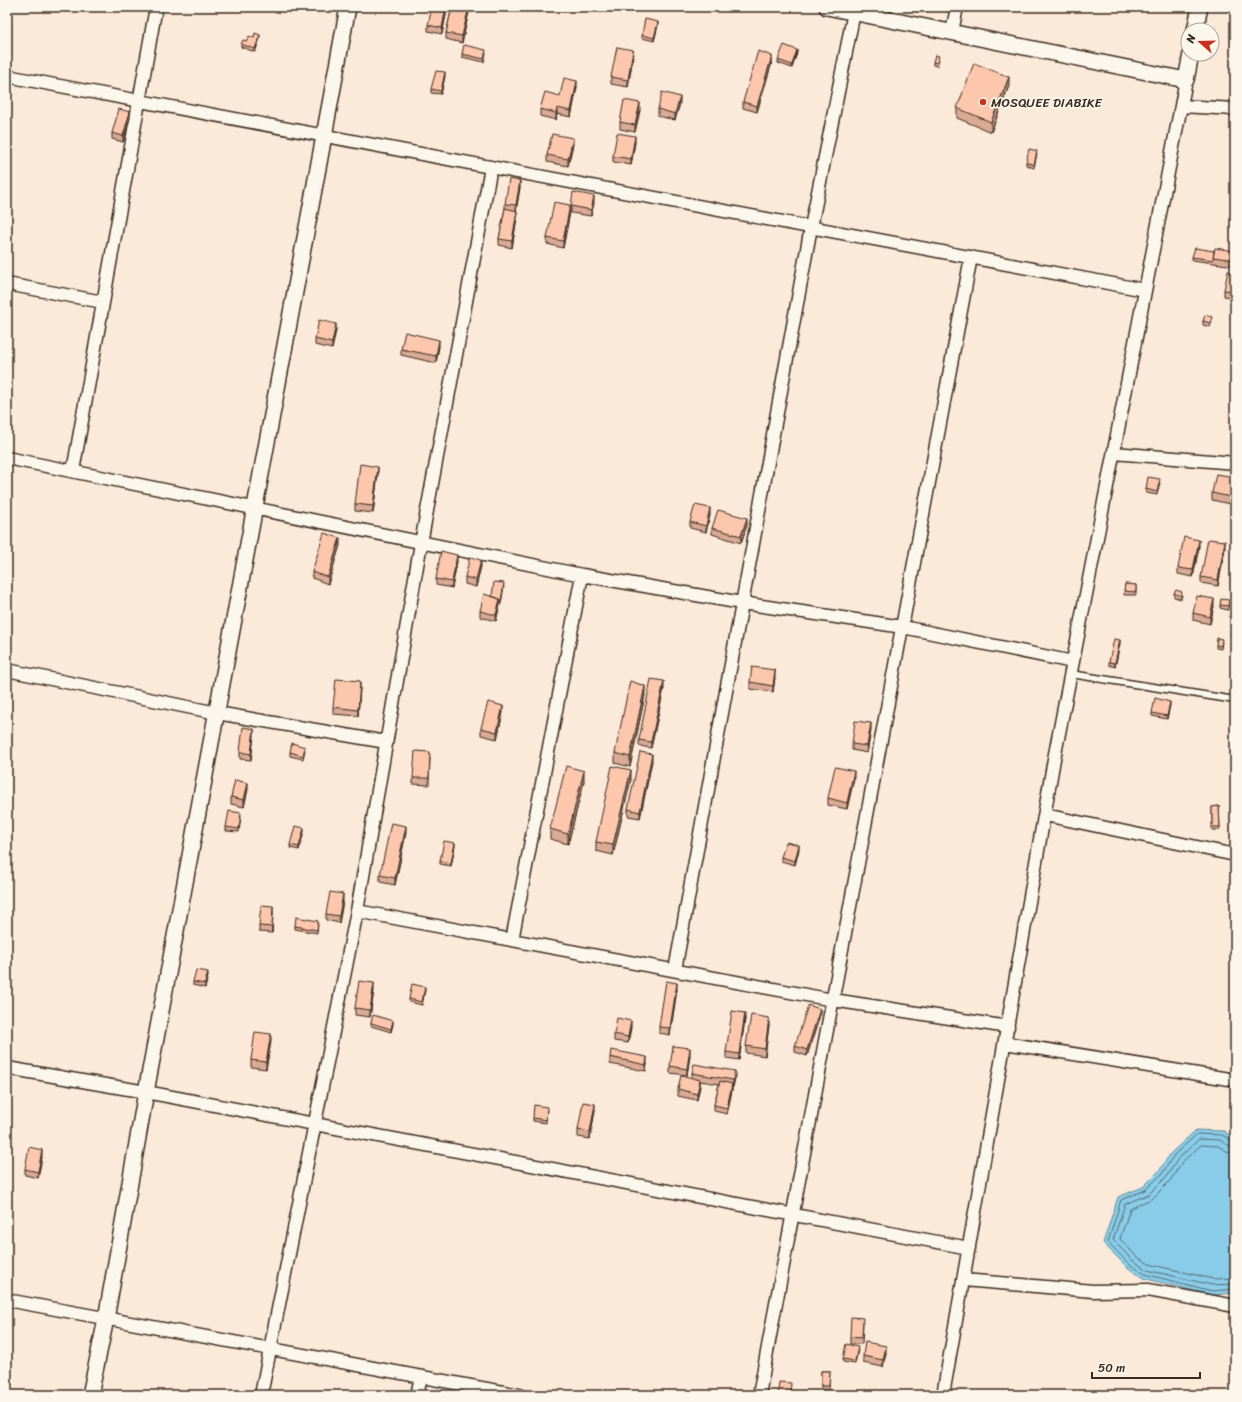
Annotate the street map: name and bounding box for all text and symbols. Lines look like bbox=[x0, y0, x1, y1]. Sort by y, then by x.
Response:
north arrow bbox=[1180, 22, 1220, 62]
text: N bbox=[1180, 32, 1201, 47]
place label: MOSQUEE DIABIKE bbox=[991, 91, 1102, 114]
marker: MOSQUEE DIABIKE bbox=[978, 97, 988, 107]
scale bar bbox=[1092, 1354, 1200, 1380]
text: 50 m bbox=[1098, 1357, 1125, 1379]

